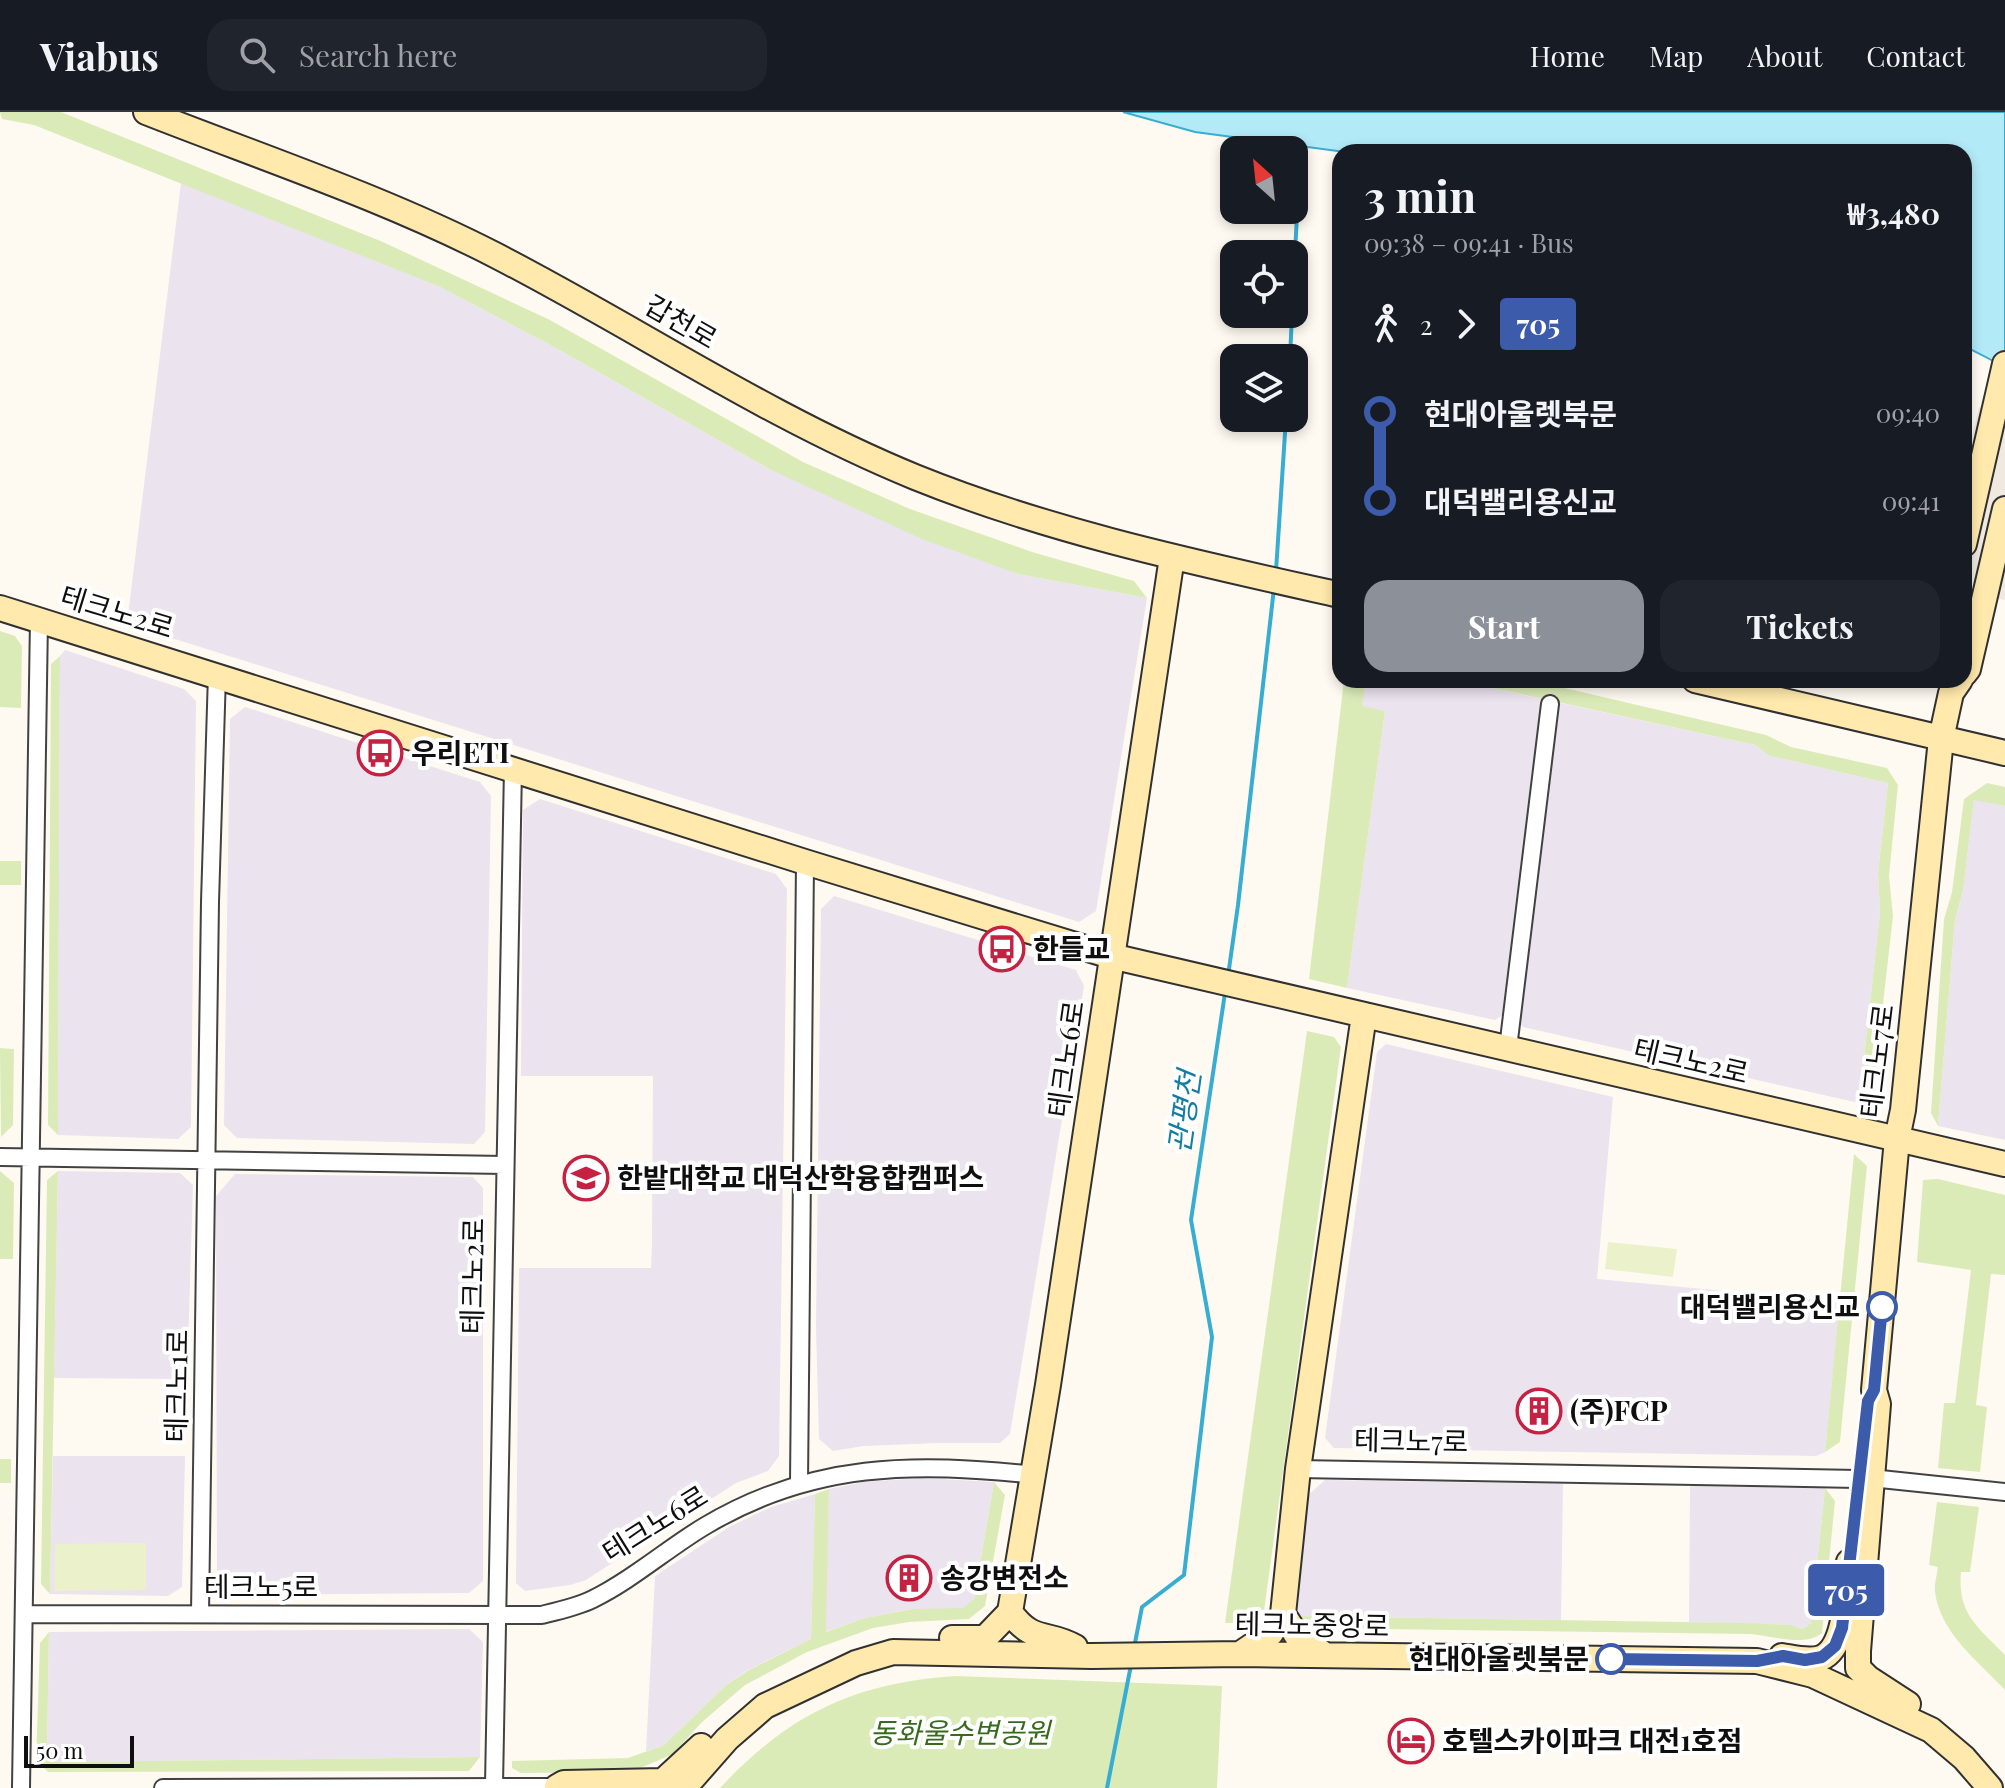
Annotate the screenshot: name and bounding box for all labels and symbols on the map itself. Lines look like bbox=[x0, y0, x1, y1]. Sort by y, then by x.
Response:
north arrow bbox=[1220, 136, 1308, 224]
street label: 갑천로 bbox=[639, 285, 724, 356]
street label: 테크노2로 bbox=[56, 576, 179, 645]
bus stop icon: 우리ETI bbox=[356, 729, 404, 777]
place label: 우리ETI bbox=[411, 733, 510, 770]
bus stop icon: 한들교 bbox=[978, 925, 1026, 973]
place label: 한들교 bbox=[1033, 929, 1110, 966]
street label: 테크노6로 bbox=[1038, 998, 1091, 1120]
street label: 테크노7로 bbox=[1850, 1002, 1901, 1120]
street label: 테크노2로 bbox=[1630, 1028, 1752, 1091]
water label: 관평천 bbox=[1157, 1065, 1209, 1156]
school or university icon: 한밭대학교 대덕산학융합캠퍼스 bbox=[562, 1154, 610, 1202]
place label: 한밭대학교 대덕산학융합캠퍼스 bbox=[617, 1158, 984, 1195]
street label: 테크노2로 bbox=[452, 1217, 491, 1335]
place label: 대덕밸리용신교 bbox=[1680, 1287, 1860, 1324]
marker: 대덕밸리용신교 bbox=[1867, 1292, 1897, 1322]
street label: 테크노1로 bbox=[156, 1329, 195, 1443]
building icon: (주)FCP bbox=[1515, 1387, 1563, 1435]
place label: (주)FCP bbox=[1570, 1391, 1668, 1428]
street label: 테크노7로 bbox=[1354, 1420, 1469, 1459]
street label: 테크노6로 bbox=[595, 1476, 714, 1570]
building icon: 송강변전소 bbox=[885, 1554, 933, 1602]
place label: 송강변전소 bbox=[940, 1558, 1069, 1595]
line badge: 705 bbox=[1800, 1564, 1892, 1616]
street label: 테크노5로 bbox=[204, 1567, 318, 1604]
street label: 테크노중앙로 bbox=[1234, 1604, 1390, 1643]
place label: 현대아울렛북문 bbox=[1409, 1639, 1589, 1676]
marker: 현대아울렛북문 bbox=[1596, 1644, 1626, 1674]
park label: 동화울수변공원 bbox=[870, 1713, 1052, 1750]
hotel icon: 호텔스카이파크 대전1호점 bbox=[1387, 1717, 1435, 1765]
place label: 호텔스카이파크 대전1호점 bbox=[1442, 1721, 1743, 1758]
scale bar bbox=[24, 1732, 134, 1768]

